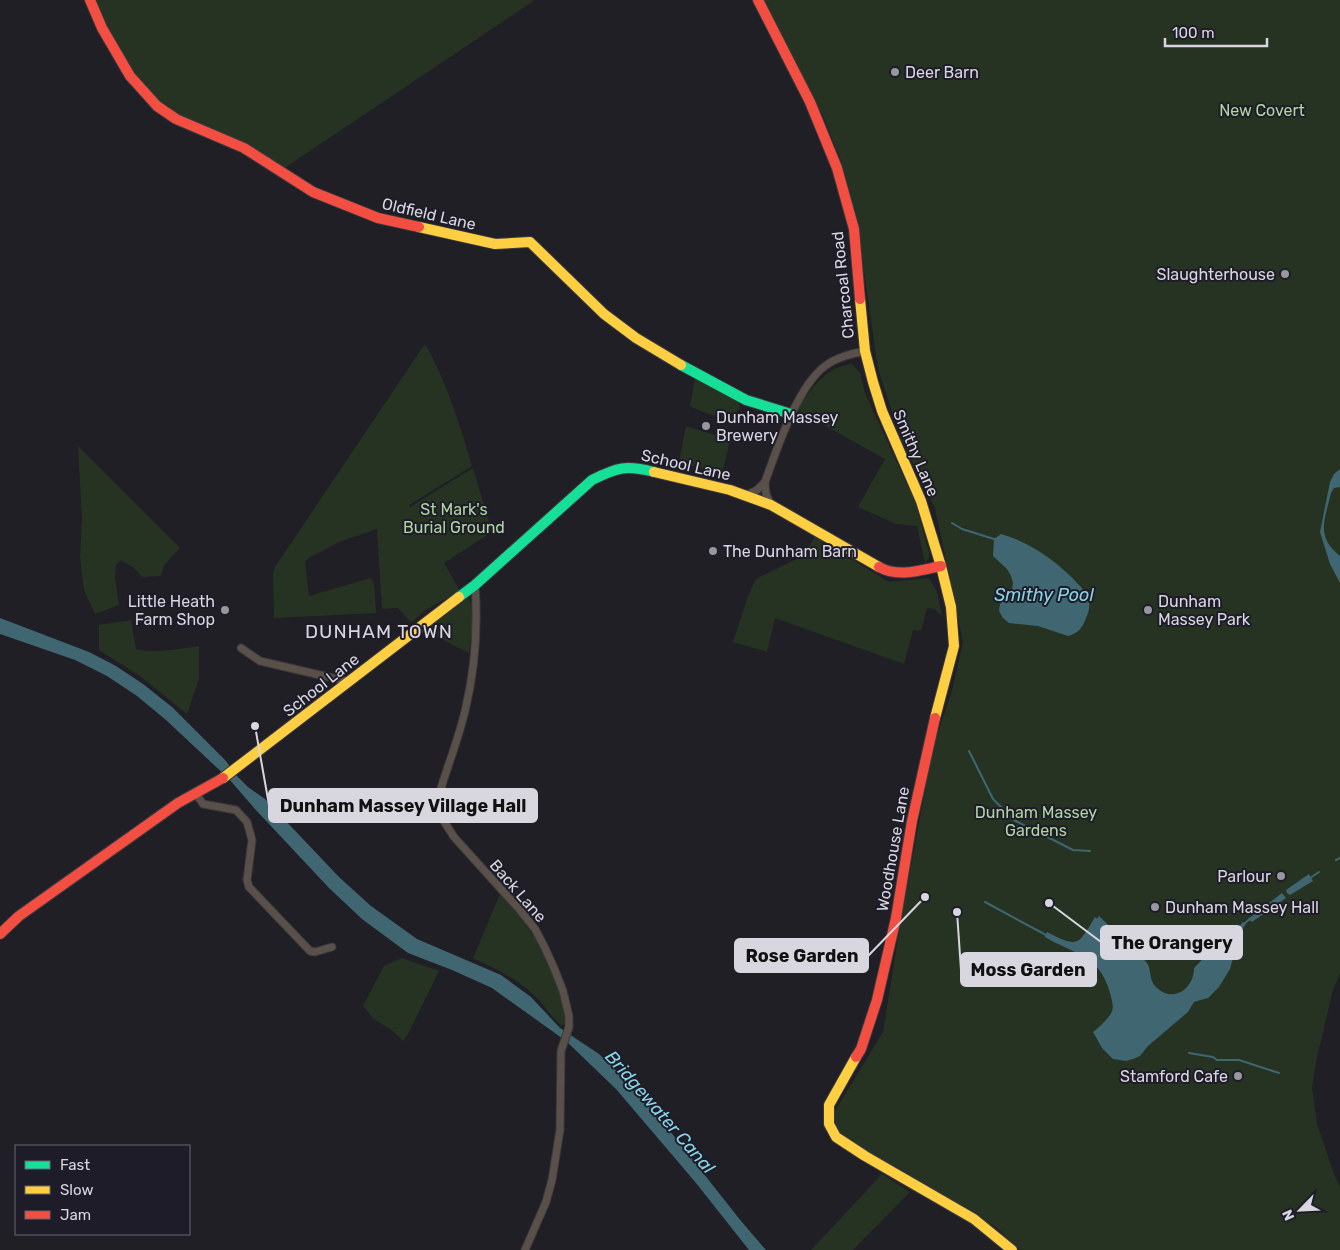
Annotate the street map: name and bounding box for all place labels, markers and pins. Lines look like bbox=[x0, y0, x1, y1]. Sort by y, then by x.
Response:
place label: Deer Barn bbox=[905, 63, 979, 82]
marker: Deer Barn bbox=[889, 66, 901, 78]
place label: Slaughterhouse bbox=[1157, 265, 1275, 284]
marker: Slaughterhouse bbox=[1279, 268, 1291, 280]
place label: Dunham Massey Brewery bbox=[716, 408, 839, 445]
marker: Dunham Massey Brewery bbox=[700, 420, 712, 432]
place label: The Dunham Barn bbox=[723, 542, 857, 561]
marker: The Dunham Barn bbox=[707, 545, 719, 557]
place label: Little Heath Farm Shop bbox=[128, 592, 215, 629]
place label: Dunham Massey Park bbox=[1158, 592, 1251, 629]
marker: Little Heath Farm Shop bbox=[219, 604, 231, 616]
marker: Dunham Massey Park bbox=[1142, 604, 1154, 616]
callout: Dunham Massey Village Hall bbox=[269, 789, 537, 822]
place label: Parlour bbox=[1217, 867, 1271, 886]
marker: Parlour bbox=[1275, 870, 1287, 882]
place label: Dunham Massey Hall bbox=[1165, 898, 1319, 917]
marker: Dunham Massey Hall bbox=[1149, 901, 1161, 913]
callout: The Orangery bbox=[1101, 926, 1242, 959]
callout: Rose Garden bbox=[735, 939, 868, 972]
callout: Moss Garden bbox=[961, 953, 1096, 986]
place label: Stamford Cafe bbox=[1120, 1067, 1228, 1086]
marker: Stamford Cafe bbox=[1232, 1070, 1244, 1082]

